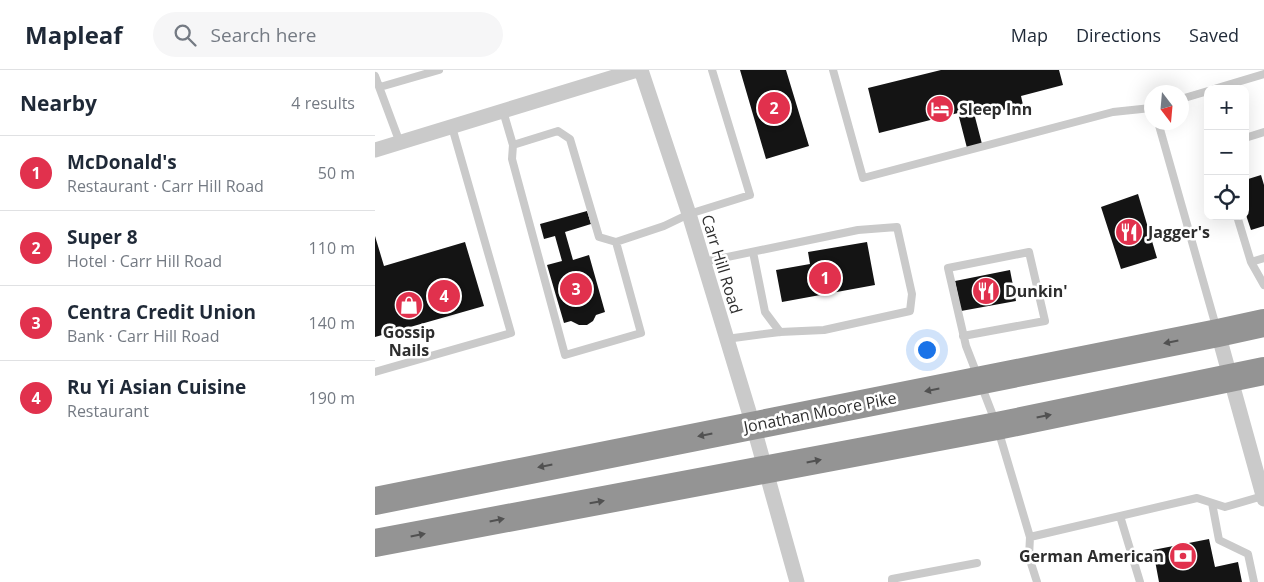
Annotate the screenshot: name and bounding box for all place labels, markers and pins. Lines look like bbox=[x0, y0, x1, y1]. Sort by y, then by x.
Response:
pin: 2 bbox=[758, 89, 790, 127]
hotel icon: Sleep Inn bbox=[925, 94, 955, 124]
place label: Sleep Inn bbox=[959, 98, 1032, 120]
restaurant icon: Jagger's bbox=[1114, 217, 1144, 247]
place label: Jagger's bbox=[1146, 221, 1210, 243]
pin: 1 bbox=[809, 259, 841, 297]
pin: 3 bbox=[560, 270, 592, 308]
restaurant icon: Dunkin' bbox=[971, 276, 1001, 306]
pin: 4 bbox=[428, 277, 460, 315]
place label: Dunkin' bbox=[1005, 280, 1067, 302]
shop icon: Gossip Nails bbox=[394, 290, 424, 320]
place label: Gossip Nails bbox=[383, 321, 435, 361]
bank icon: German American bbox=[1168, 541, 1198, 571]
place label: German American bbox=[1019, 545, 1164, 567]

